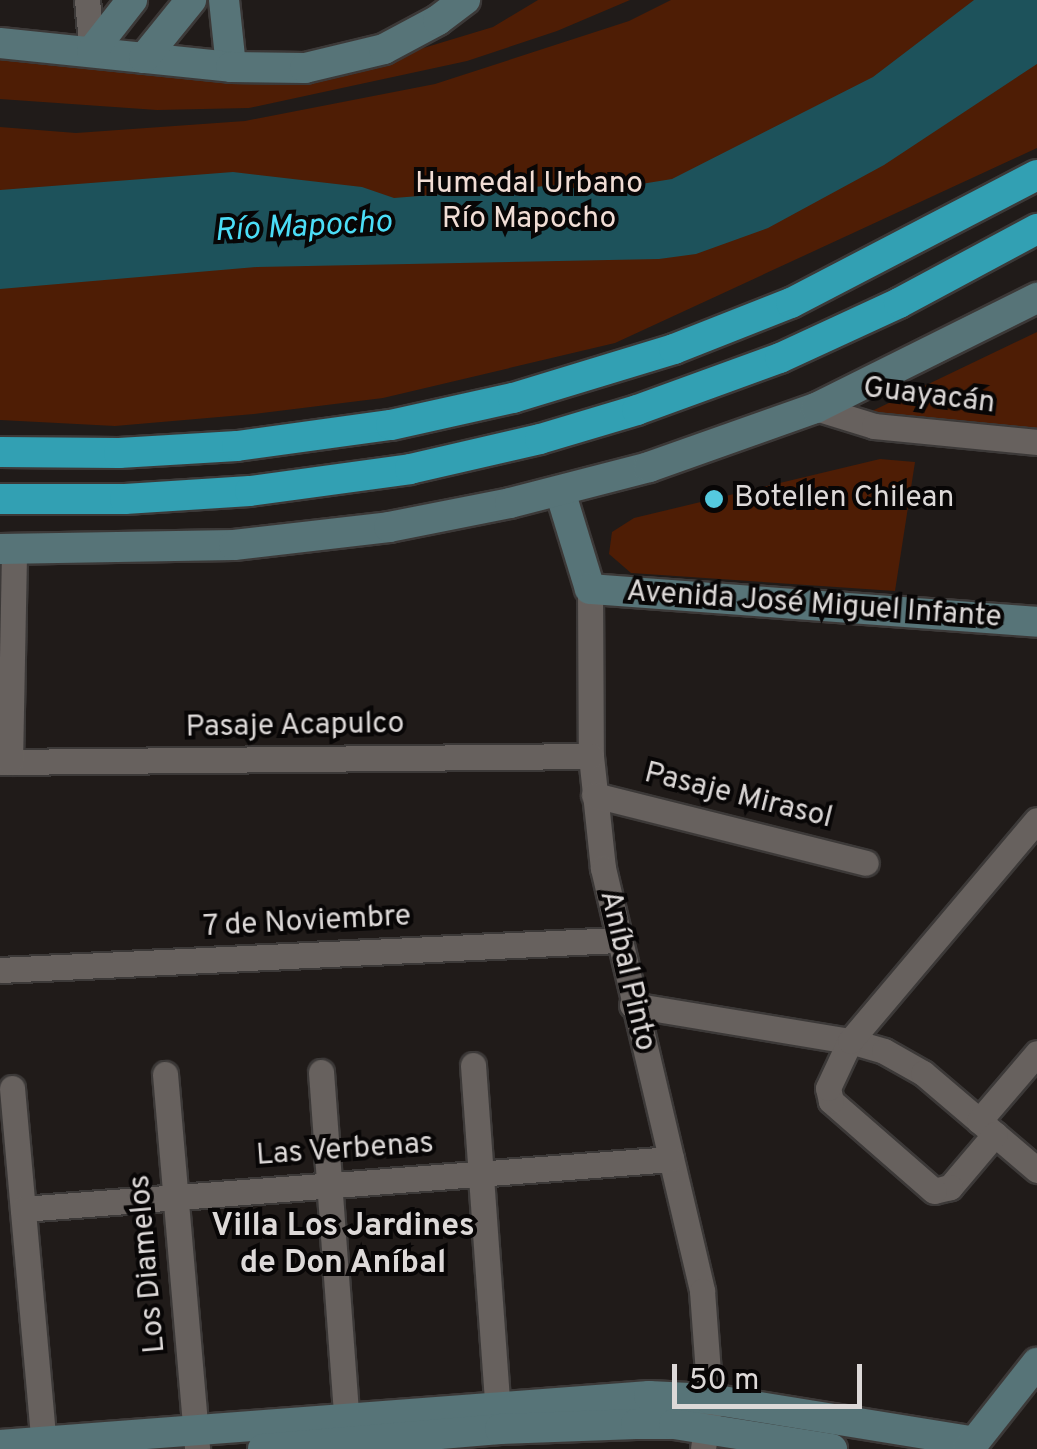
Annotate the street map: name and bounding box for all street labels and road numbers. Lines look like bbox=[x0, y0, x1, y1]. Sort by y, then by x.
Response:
street label: Guayacán bbox=[861, 371, 997, 423]
street label: Avenida José Miguel Infante bbox=[625, 575, 1003, 637]
street label: Pasaje Acapulco bbox=[185, 707, 405, 747]
street label: Pasaje Mirasol bbox=[640, 756, 836, 838]
street label: Aníbal Pinto bbox=[590, 887, 662, 1055]
street label: 7 de Noviembre bbox=[202, 900, 412, 946]
street label: Las Verbenas bbox=[254, 1127, 436, 1175]
street label: Los Diamelos bbox=[123, 1173, 175, 1355]

